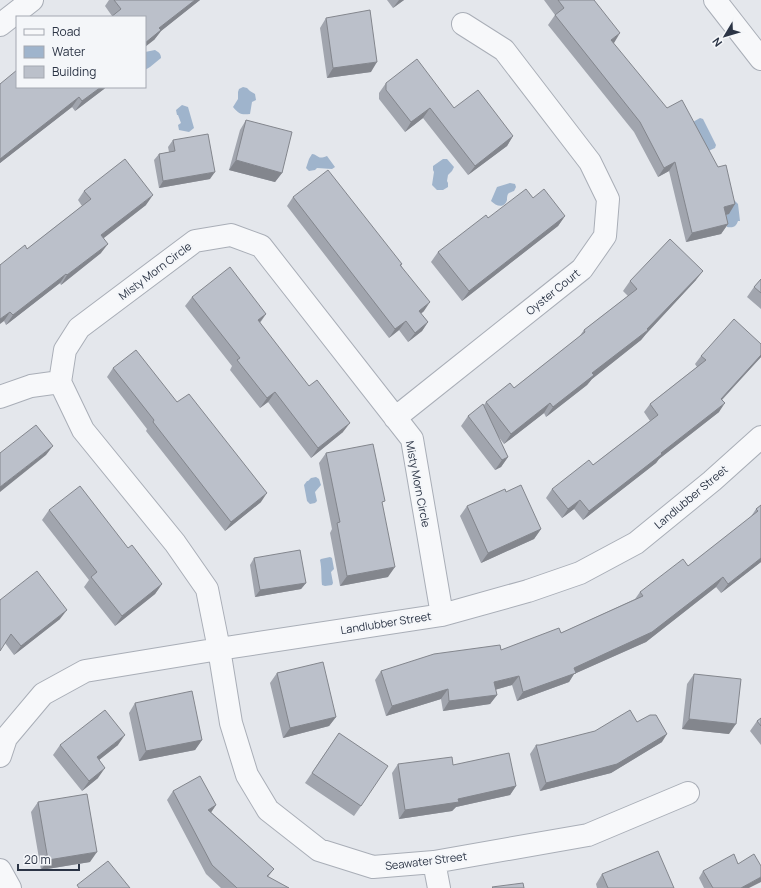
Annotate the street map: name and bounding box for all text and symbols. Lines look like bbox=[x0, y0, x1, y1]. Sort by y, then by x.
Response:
legend bbox=[16, 16, 146, 88]
north arrow bbox=[705, 16, 745, 56]
text: Road bbox=[52, 23, 80, 40]
text: N bbox=[708, 35, 725, 50]
text: Water bbox=[52, 43, 86, 60]
text: Building bbox=[52, 63, 96, 80]
street label: Misty Morn Circle bbox=[115, 238, 195, 303]
street label: Oyster Court bbox=[522, 265, 583, 318]
street label: Misty Morn Circle bbox=[403, 440, 434, 529]
street label: Landlubber Street bbox=[651, 461, 731, 532]
street label: Landlubber Street bbox=[339, 608, 432, 637]
scale bar bbox=[18, 846, 79, 872]
street label: Seawater Street bbox=[384, 848, 468, 873]
text: 20 m bbox=[24, 851, 51, 868]

